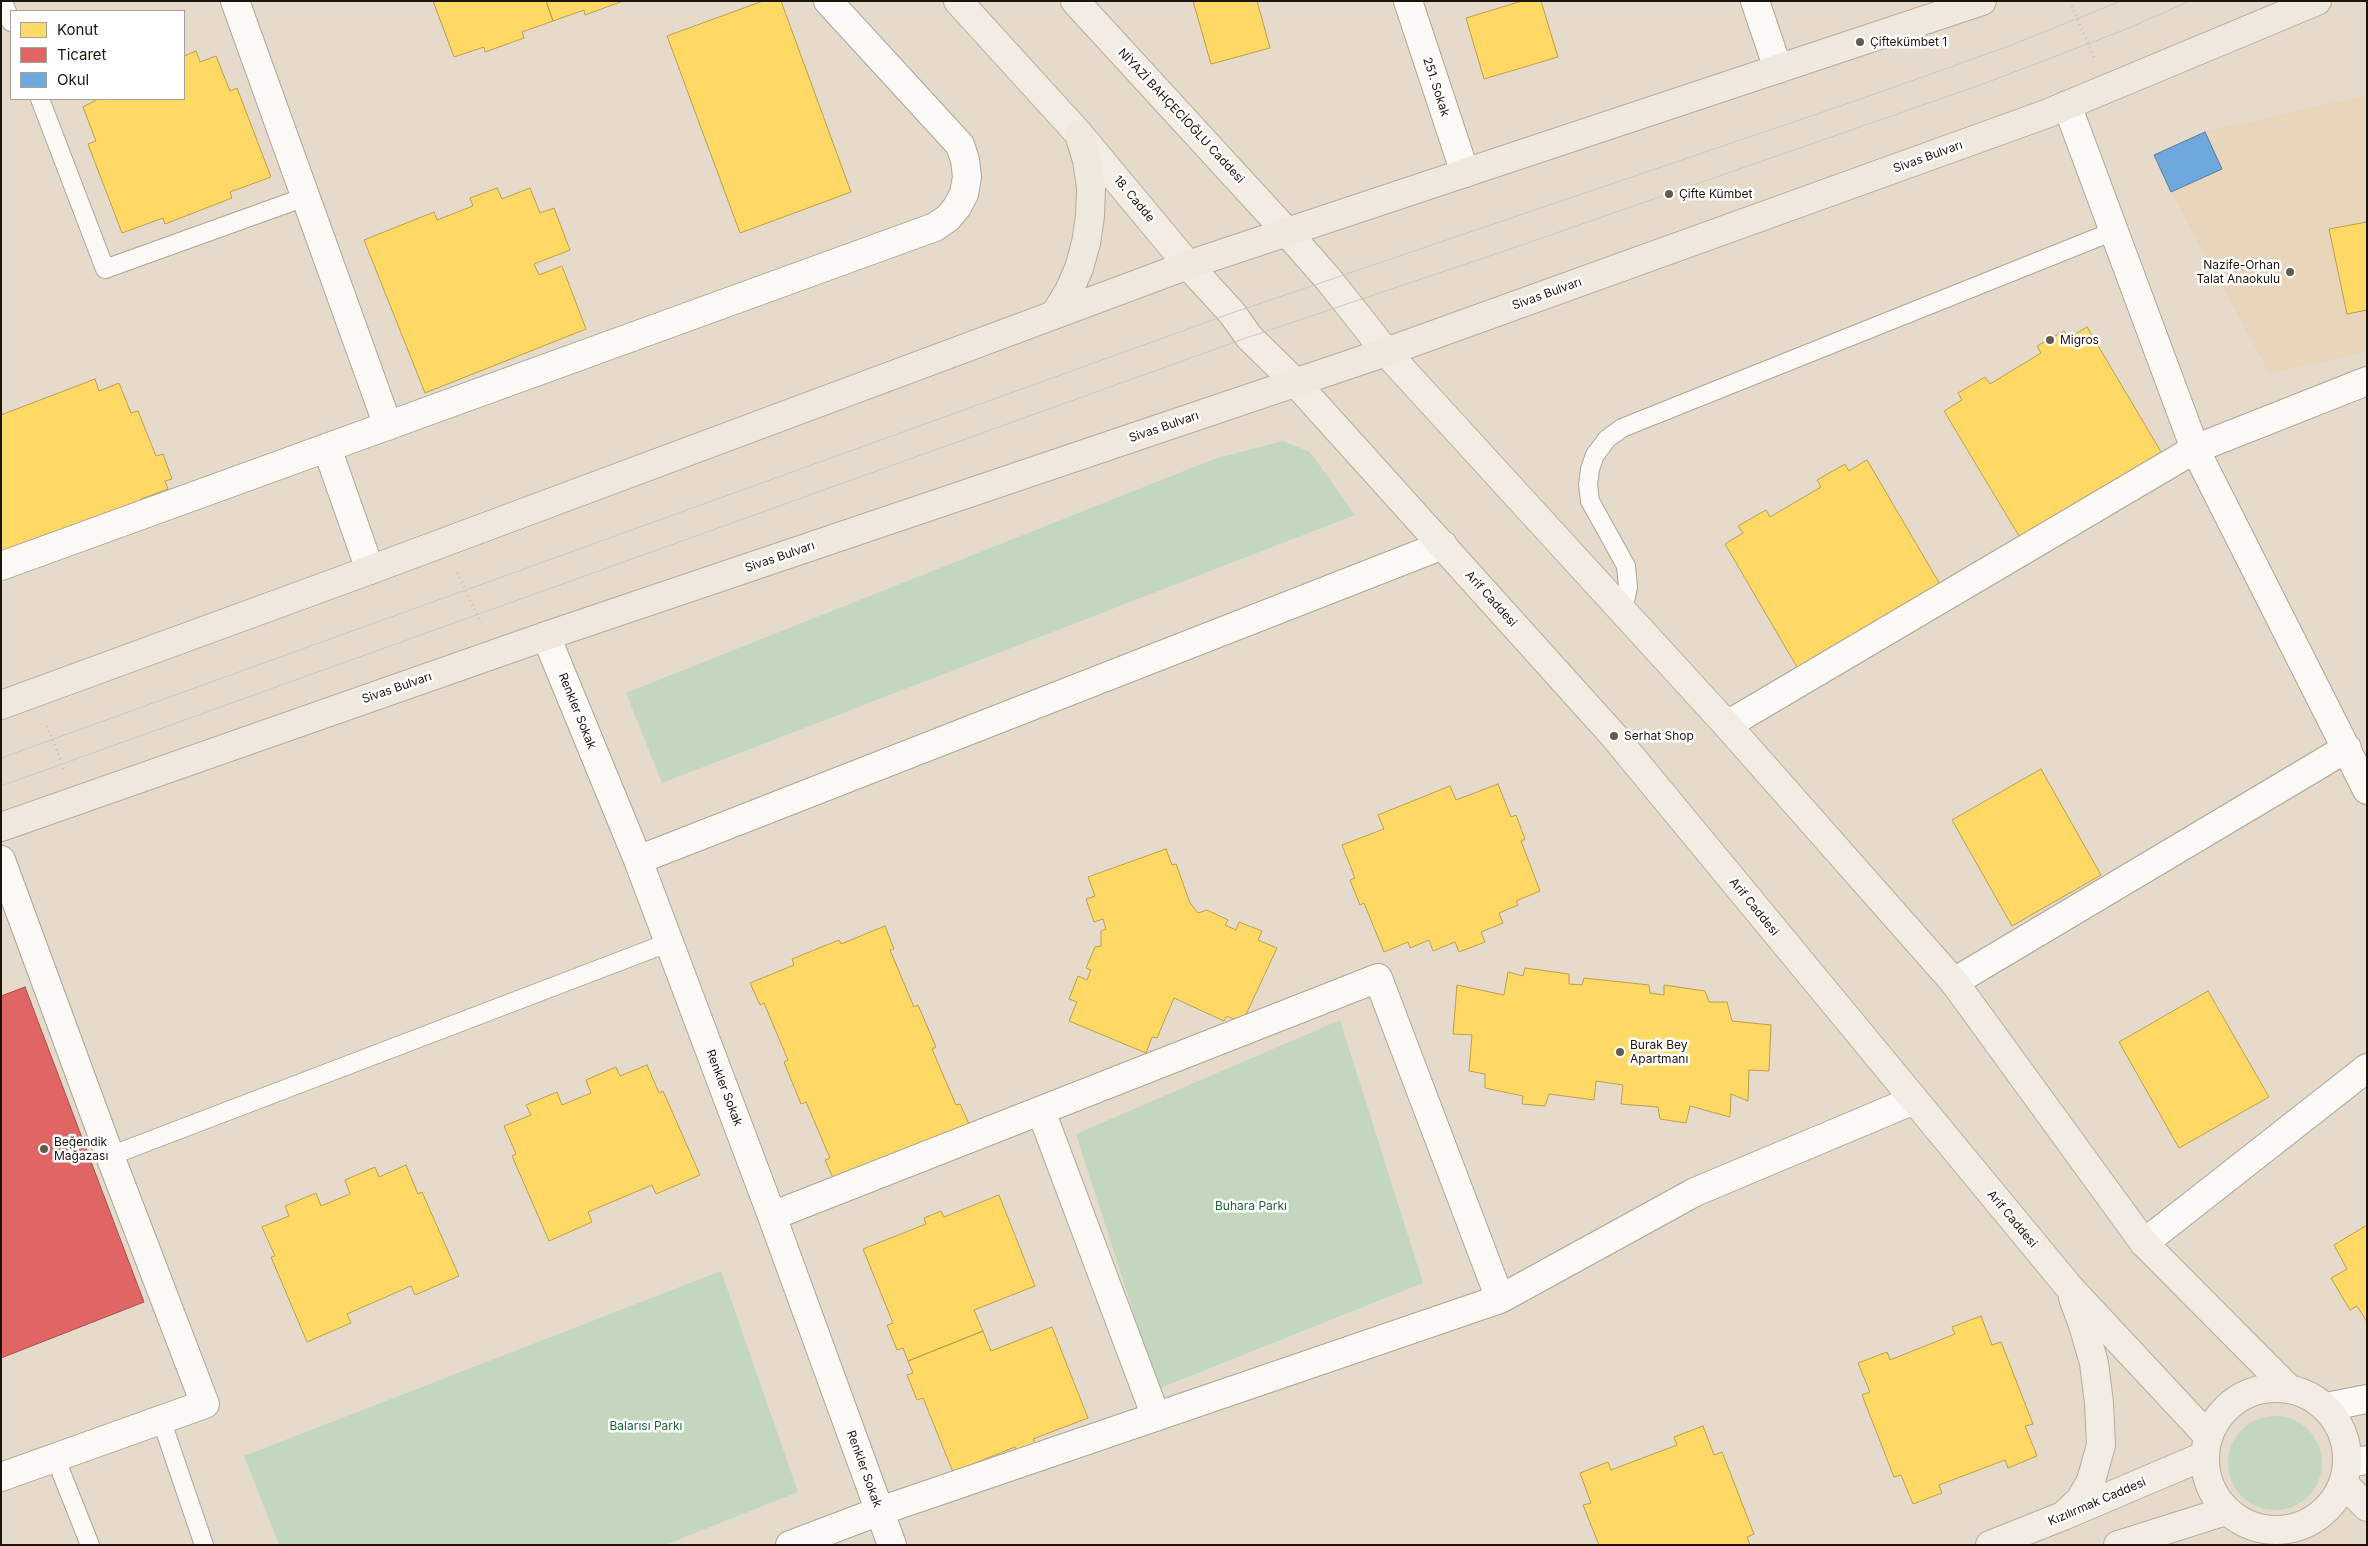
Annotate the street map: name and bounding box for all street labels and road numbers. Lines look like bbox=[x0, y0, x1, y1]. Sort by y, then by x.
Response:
street label: NİYAZİ BAHÇECİOĞLU Caddesi bbox=[1115, 46, 1247, 186]
street label: 251. Sokak bbox=[1420, 56, 1452, 118]
street label: Sivas Bulvarı bbox=[1891, 138, 1965, 176]
street label: 18. Cadde bbox=[1110, 173, 1158, 225]
street label: Sivas Bulvarı bbox=[1510, 275, 1584, 313]
street label: Sivas Bulvarı bbox=[1127, 408, 1201, 446]
street label: Sivas Bulvarı bbox=[743, 538, 817, 576]
street label: Arif Caddesi bbox=[1462, 568, 1520, 630]
street label: Sivas Bulvarı bbox=[360, 669, 434, 707]
street label: Renkler Sokak bbox=[555, 671, 599, 751]
street label: Arif Caddesi bbox=[1726, 875, 1782, 939]
street label: Renkler Sokak bbox=[703, 1048, 745, 1128]
street label: Arif Caddesi bbox=[1984, 1188, 2040, 1250]
street label: Renkler Sokak bbox=[843, 1429, 885, 1509]
street label: Kızılırmak Caddesi bbox=[2046, 1475, 2148, 1529]

